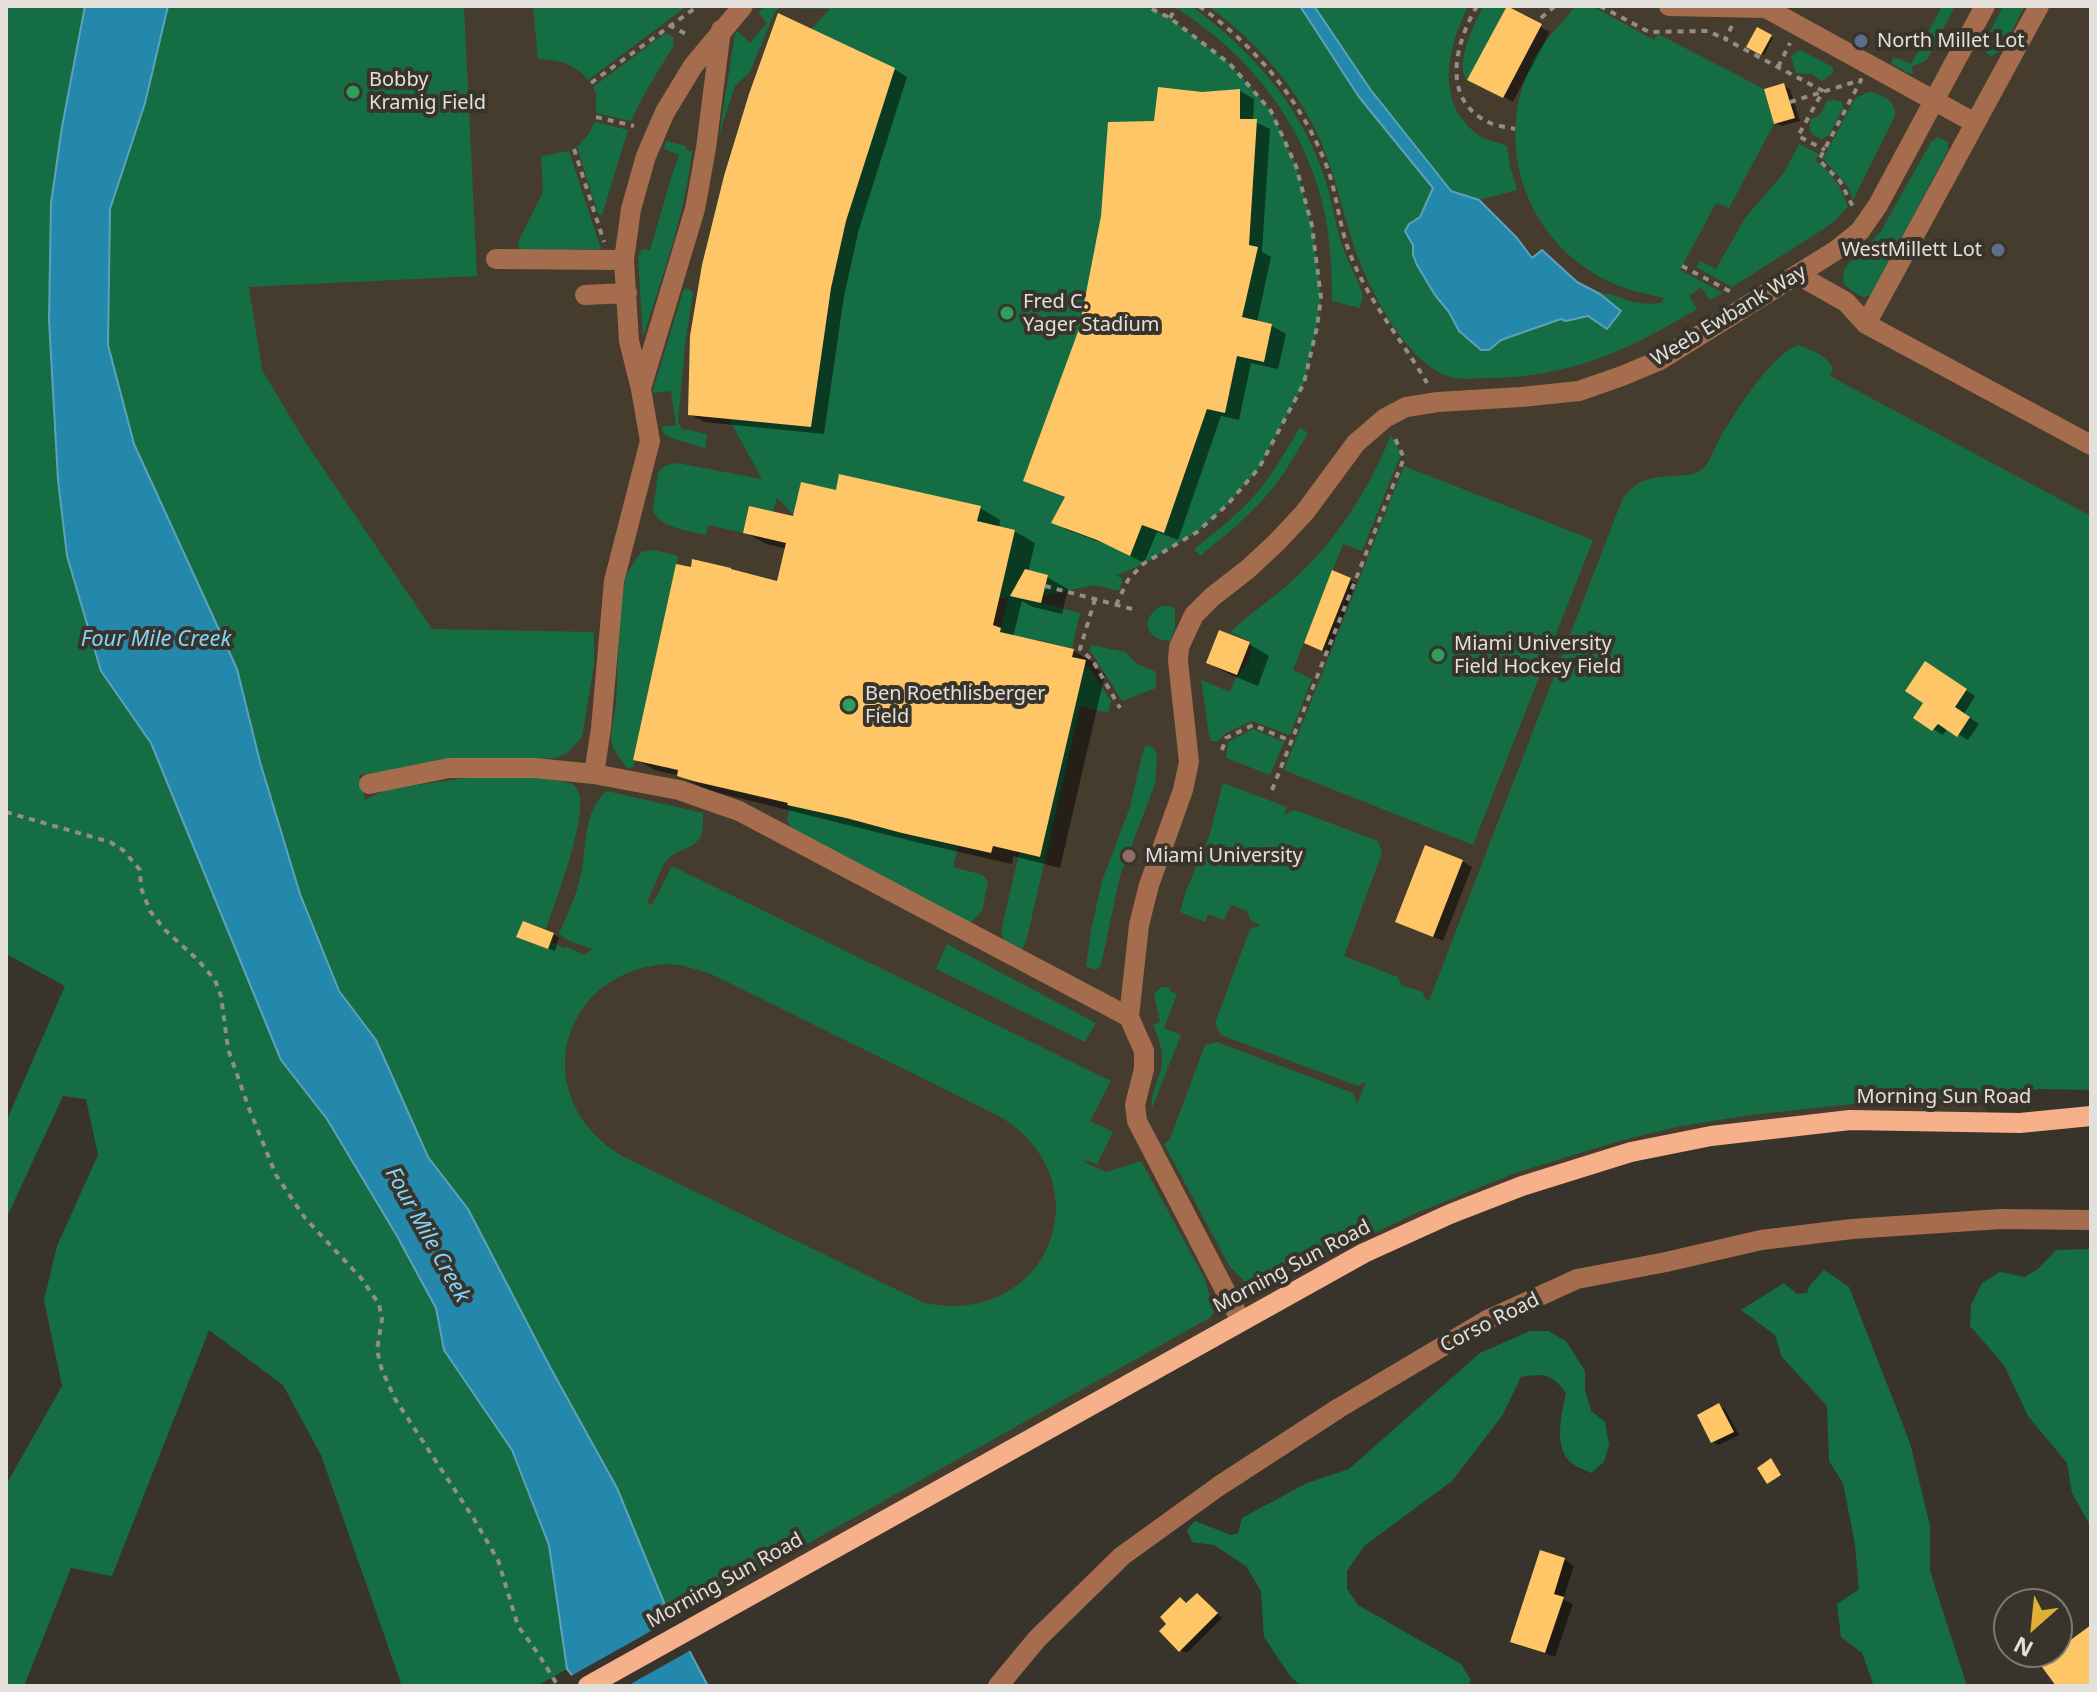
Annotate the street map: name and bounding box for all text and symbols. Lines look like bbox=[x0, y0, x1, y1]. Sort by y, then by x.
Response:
place label: North Millet Lot bbox=[1877, 29, 2024, 53]
marker: North Millet Lot bbox=[1852, 32, 1870, 50]
place label: Bobby Kramig Field bbox=[369, 68, 486, 115]
marker: Bobby Kramig Field bbox=[344, 83, 362, 101]
place label: WestMillett Lot bbox=[1841, 238, 1982, 262]
marker: WestMillett Lot bbox=[1989, 241, 2007, 259]
street label: Weeb Ewbank Way bbox=[1647, 260, 1811, 372]
place label: Fred C. Yager Stadium bbox=[1023, 290, 1160, 337]
marker: Fred C. Yager Stadium bbox=[998, 304, 1016, 322]
water label: Four Mile Creek bbox=[81, 627, 231, 653]
place label: Miami University Field Hockey Field bbox=[1454, 632, 1621, 679]
marker: Miami University Field Hockey Field bbox=[1429, 646, 1447, 664]
place label: Ben Roethlisberger Field bbox=[865, 682, 1046, 729]
marker: Ben Roethlisberger Field bbox=[840, 696, 858, 714]
place label: Miami University bbox=[1145, 844, 1303, 868]
marker: Miami University bbox=[1120, 847, 1138, 865]
street label: Morning Sun Road bbox=[1857, 1085, 2031, 1109]
water label: Four Mile Creek bbox=[379, 1163, 475, 1307]
street label: Morning Sun Road bbox=[1209, 1215, 1375, 1319]
street label: Corso Road bbox=[1436, 1288, 1544, 1358]
street label: Morning Sun Road bbox=[643, 1528, 807, 1634]
north arrow bbox=[1993, 1588, 2073, 1668]
text: N bbox=[2008, 1630, 2038, 1665]

